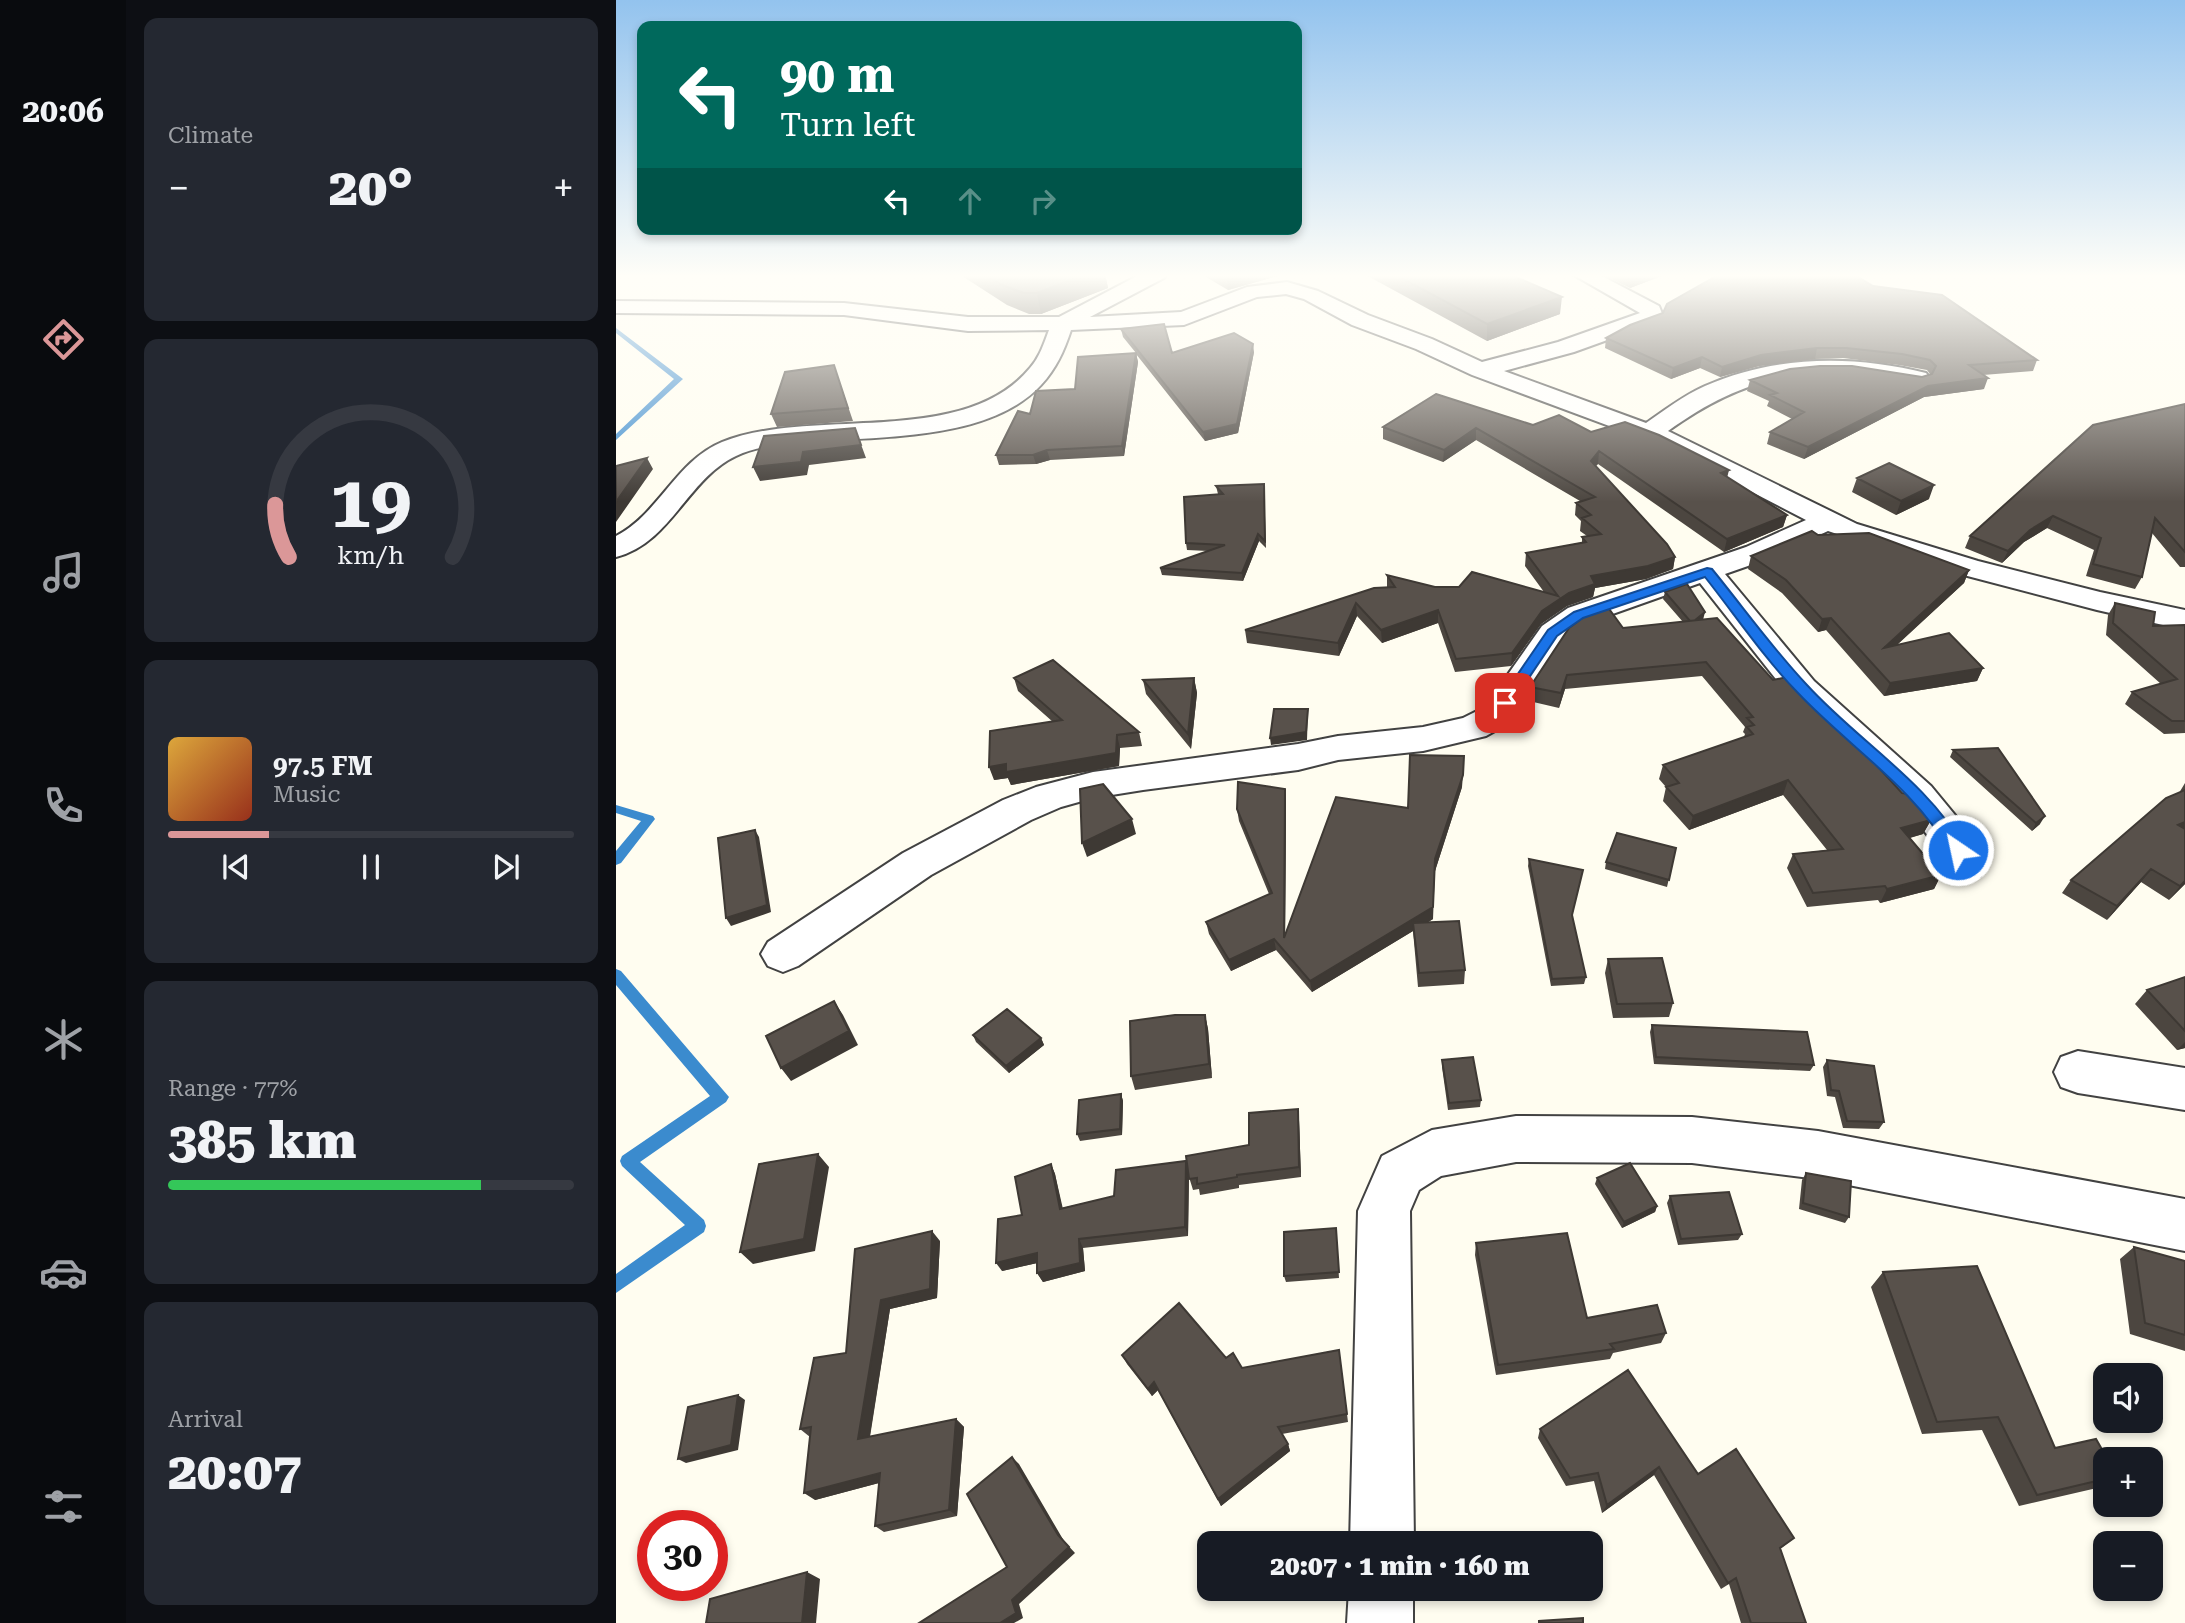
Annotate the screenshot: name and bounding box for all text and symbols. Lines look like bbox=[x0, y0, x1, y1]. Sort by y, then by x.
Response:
text: 90 m bbox=[780, 47, 895, 104]
icon: left bbox=[665, 49, 756, 140]
text: 20:06 bbox=[22, 92, 104, 130]
text: Turn left bbox=[780, 106, 915, 144]
text: Climate bbox=[168, 122, 253, 149]
text: 20° bbox=[329, 157, 413, 218]
text: − bbox=[168, 166, 189, 210]
text: + bbox=[553, 166, 574, 210]
icon: left bbox=[878, 182, 916, 220]
icon: ahead bbox=[951, 182, 989, 220]
icon: right bbox=[1024, 182, 1062, 220]
icon: directions bbox=[39, 315, 88, 364]
text: 19 bbox=[330, 460, 412, 545]
text: km/h bbox=[338, 540, 404, 569]
icon: music bbox=[39, 548, 88, 597]
pin bbox=[1475, 673, 1535, 733]
icon: arrive bbox=[1486, 684, 1524, 722]
text: 97.5 FM bbox=[273, 751, 373, 781]
icon: phone bbox=[39, 781, 88, 830]
text: Music bbox=[273, 781, 340, 808]
position arrow bbox=[1921, 813, 1995, 887]
icon: previous bbox=[217, 848, 255, 886]
icon: pause bbox=[352, 848, 390, 886]
icon: next bbox=[487, 848, 525, 886]
icon: climate bbox=[39, 1015, 88, 1064]
text: Range · 77% bbox=[168, 1075, 297, 1102]
text: 385 km bbox=[168, 1110, 356, 1171]
icon: car bbox=[39, 1248, 88, 1297]
map controls bbox=[2093, 1363, 2163, 1601]
button: sound bbox=[2093, 1363, 2163, 1433]
text: Arrival bbox=[168, 1406, 243, 1433]
text: 20:07 bbox=[168, 1441, 302, 1502]
button: + bbox=[2093, 1447, 2163, 1517]
icon: filters bbox=[39, 1482, 88, 1531]
speed limit sign: 30 bbox=[637, 1510, 728, 1601]
button: − bbox=[2093, 1531, 2163, 1601]
text: 20:07 · 1 min · 160 m bbox=[1270, 1551, 1530, 1581]

